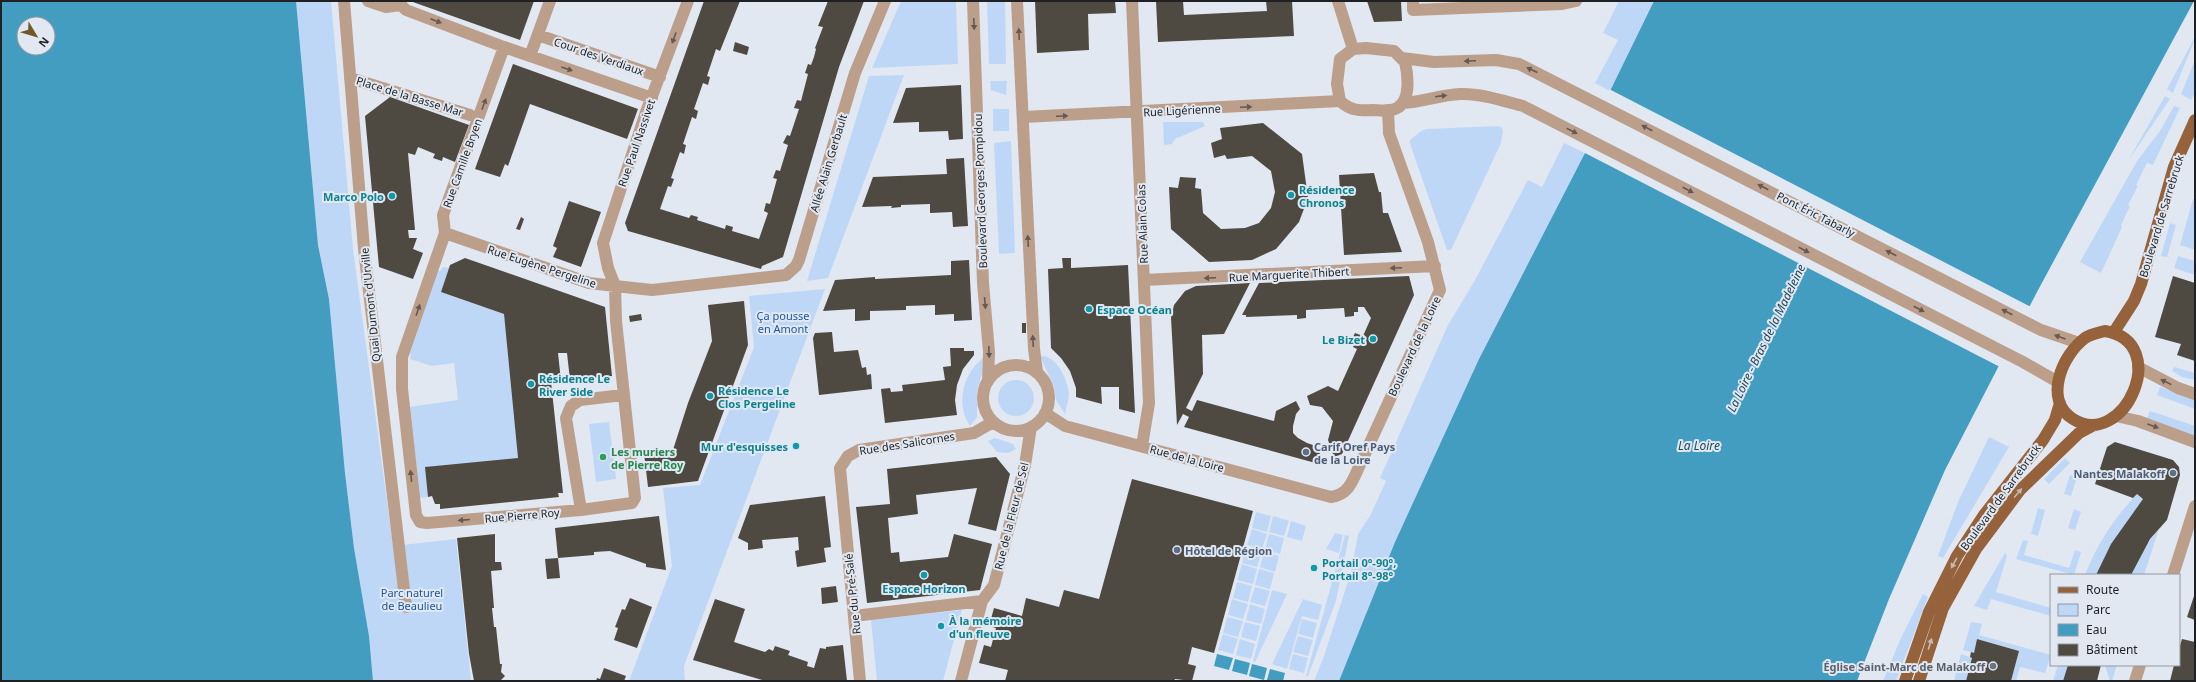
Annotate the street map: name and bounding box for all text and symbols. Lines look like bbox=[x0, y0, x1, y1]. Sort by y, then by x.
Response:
north arrow bbox=[16, 16, 56, 56]
one-way arrow bbox=[971, 18, 978, 30]
one-way arrow bbox=[431, 19, 443, 25]
one-way arrow bbox=[1016, 27, 1022, 40]
one-way arrow bbox=[671, 32, 677, 44]
text: N bbox=[36, 34, 53, 51]
street label: Cour des Verdiaux bbox=[552, 34, 646, 78]
one-way arrow bbox=[1463, 58, 1476, 64]
one-way arrow bbox=[562, 66, 574, 72]
one-way arrow bbox=[1526, 67, 1538, 73]
street label: Place de la Basse Mar bbox=[355, 73, 466, 120]
one-way arrow bbox=[1435, 93, 1447, 100]
one-way arrow bbox=[481, 97, 487, 109]
street label: Rue Paul Nassivet bbox=[614, 97, 658, 189]
street label: Rue Ligérienne bbox=[1143, 100, 1221, 120]
one-way arrow bbox=[1240, 103, 1252, 110]
street label: Allée Alain Gerbault bbox=[806, 112, 850, 214]
one-way arrow bbox=[1056, 112, 1068, 119]
street label: Boulevard Georges Pompidou bbox=[970, 113, 990, 269]
street label: Rue Camille Bryen bbox=[439, 116, 485, 210]
one-way arrow bbox=[1641, 125, 1653, 131]
one-way arrow bbox=[1566, 128, 1578, 134]
street label: Boulevard de Sarrebruck bbox=[2135, 153, 2187, 279]
place label: Résidence Chronos bbox=[1299, 182, 1355, 210]
street label: Rue Alain Colas bbox=[1133, 184, 1151, 264]
one-way arrow bbox=[1757, 184, 1768, 190]
one-way arrow bbox=[1682, 187, 1694, 194]
street label: Pont Éric Tabarly bbox=[1774, 188, 1858, 240]
place label: Marco Polo bbox=[323, 189, 384, 204]
marker: Résidence Chronos bbox=[1286, 190, 1296, 200]
marker: Marco Polo bbox=[387, 191, 397, 201]
one-way arrow bbox=[1025, 235, 1032, 247]
street label: Rue Eugène Pergeline bbox=[486, 241, 598, 291]
one-way arrow bbox=[1798, 246, 1809, 253]
street label: Quai Dumont d'Urville bbox=[357, 247, 383, 363]
one-way arrow bbox=[1885, 250, 1897, 256]
water label: La Loire - Bras de la Madeleine bbox=[1723, 261, 1809, 415]
street label: Rue Marguerite Thibert bbox=[1228, 263, 1350, 285]
one-way arrow bbox=[1390, 265, 1402, 272]
one-way arrow bbox=[1204, 274, 1216, 281]
street label: Boulevard de la Loire bbox=[1384, 294, 1444, 398]
one-way arrow bbox=[982, 297, 989, 309]
place label: Espace Océan bbox=[1097, 302, 1172, 317]
one-way arrow bbox=[415, 304, 421, 316]
marker: Espace Océan bbox=[1084, 304, 1094, 314]
one-way arrow bbox=[1914, 305, 1925, 312]
park label: Ça pousse en Amont bbox=[757, 308, 809, 336]
one-way arrow bbox=[2001, 309, 2012, 315]
place label: Le Bizet bbox=[1322, 332, 1365, 347]
marker: Le Bizet bbox=[1368, 334, 1378, 344]
one-way arrow bbox=[2053, 334, 2065, 340]
one-way arrow bbox=[1030, 335, 1037, 347]
one-way arrow bbox=[986, 346, 992, 359]
place label: Résidence Le River Side bbox=[539, 371, 611, 399]
marker: Résidence Le River Side bbox=[526, 379, 536, 389]
one-way arrow bbox=[2160, 379, 2172, 385]
place label: Résidence Le Clos Pergeline bbox=[718, 383, 796, 411]
marker: Résidence Le Clos Pergeline bbox=[705, 391, 715, 401]
one-way arrow bbox=[2148, 424, 2160, 430]
street label: Rue des Salicornes bbox=[858, 428, 956, 458]
water label: La Loire bbox=[1678, 437, 1720, 454]
place label: Mur d'esquisses bbox=[701, 439, 788, 454]
place label: Carif Oref Pays de la Loire bbox=[1314, 439, 1396, 467]
marker: Mur d'esquisses bbox=[791, 441, 801, 451]
street label: Rue de la Loire bbox=[1148, 441, 1226, 475]
street label: Boulevard de Sarrebruck bbox=[1956, 441, 2044, 553]
place label: Les muriers de Pierre Roy bbox=[611, 444, 684, 472]
marker: Carif Oref Pays de la Loire bbox=[1301, 447, 1311, 457]
marker: Les muriers de Pierre Roy bbox=[598, 452, 608, 462]
street label: Rue de la Fleur de Sel bbox=[990, 461, 1032, 571]
place label: Nantes Malakoff bbox=[2074, 466, 2166, 481]
marker: Nantes Malakoff bbox=[2168, 468, 2178, 478]
one-way arrow bbox=[408, 470, 415, 482]
one-way arrow bbox=[2013, 488, 2022, 499]
street label: Rue Pierre Roy bbox=[484, 504, 561, 526]
one-way arrow bbox=[458, 517, 470, 523]
place label: Hôtel de Région bbox=[1185, 543, 1272, 558]
marker: Hôtel de Région bbox=[1172, 545, 1182, 555]
street label: Rue du Pré-Salé bbox=[840, 553, 864, 635]
place label: Portail 0°-90°, Portail 8°-98° bbox=[1322, 555, 1396, 583]
one-way arrow bbox=[1950, 557, 1957, 569]
marker: Portail 0°-90°, Portail 8°-98° bbox=[1309, 563, 1319, 573]
marker: Espace Horizon bbox=[919, 570, 929, 580]
legend bbox=[2050, 574, 2180, 666]
place label: Espace Horizon bbox=[882, 581, 966, 596]
text: Route bbox=[2086, 581, 2119, 598]
park label: Parc naturel de Beaulieu bbox=[381, 585, 443, 613]
text: Parc bbox=[2086, 601, 2111, 618]
place label: À la mémoire d'un fleuve bbox=[949, 613, 1022, 641]
marker: À la mémoire d'un fleuve bbox=[936, 621, 946, 631]
text: Eau bbox=[2086, 621, 2107, 638]
one-way arrow bbox=[1928, 638, 1934, 650]
text: Bâtiment bbox=[2086, 641, 2138, 658]
place label: Église Saint-Marc de Malakoff bbox=[1823, 659, 1985, 674]
marker: Église Saint-Marc de Malakoff bbox=[1988, 661, 1998, 671]

